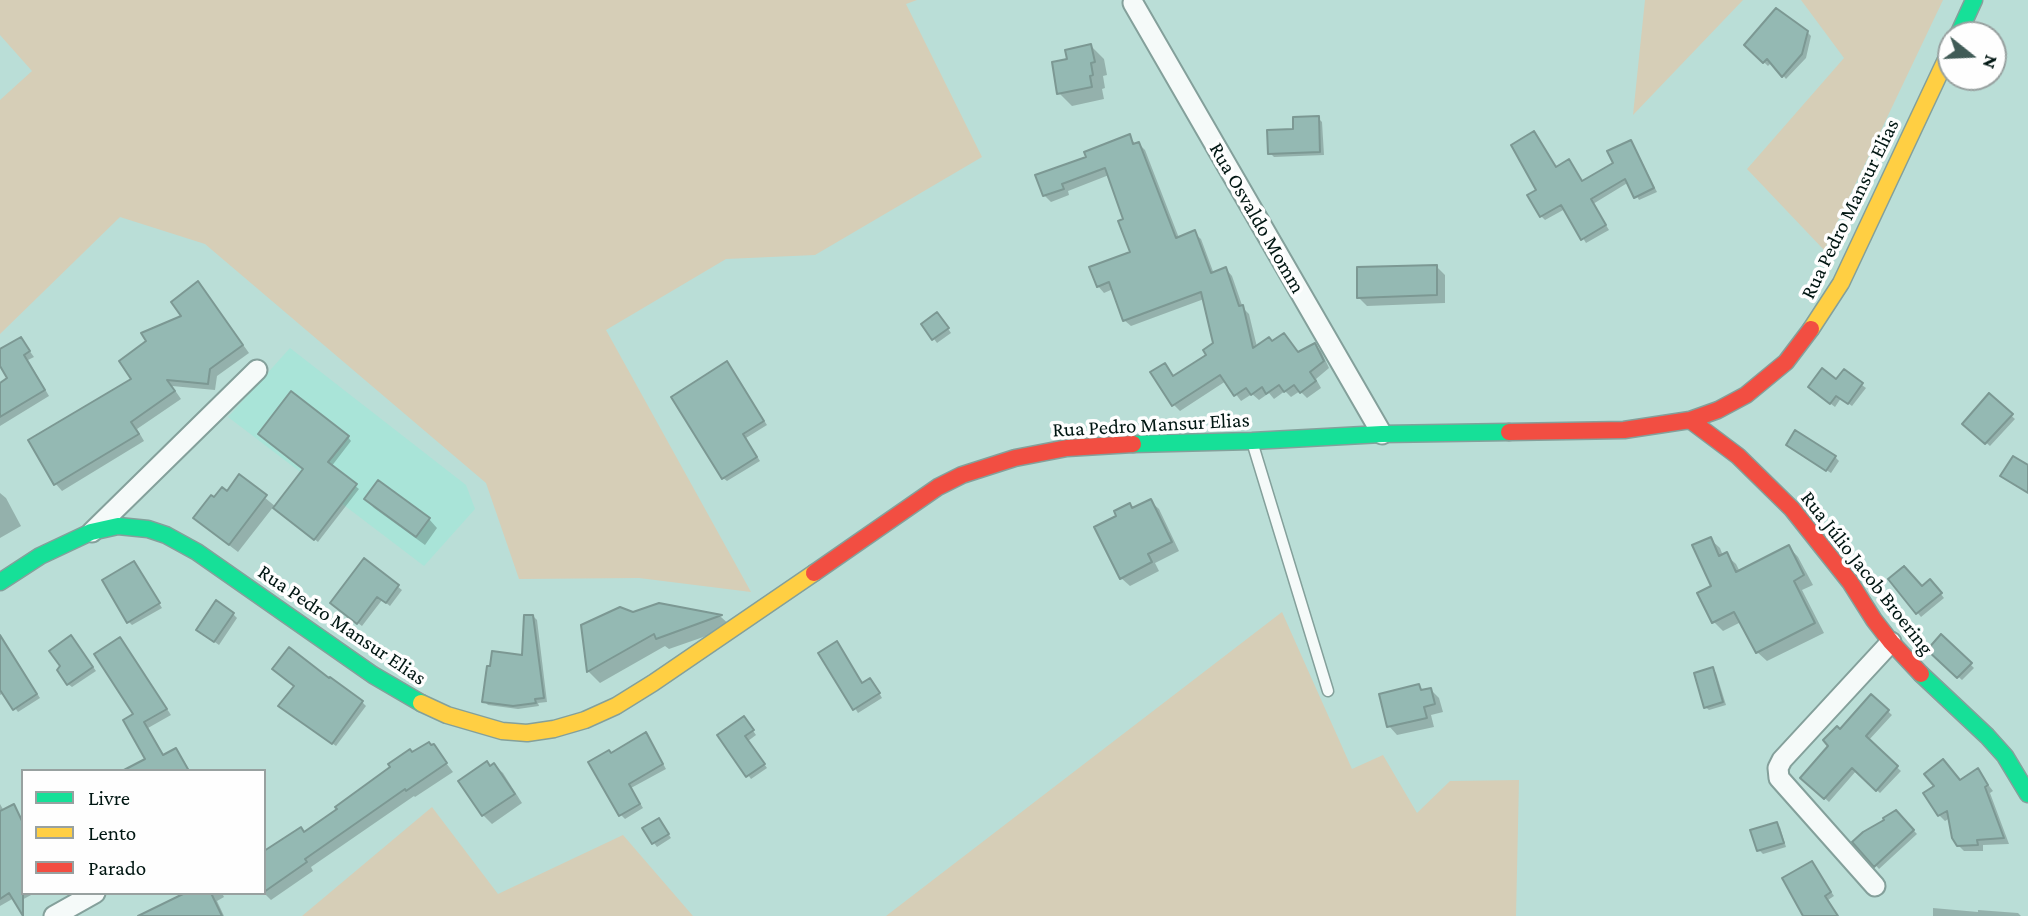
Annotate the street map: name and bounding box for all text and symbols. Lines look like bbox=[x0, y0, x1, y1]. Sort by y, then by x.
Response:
north arrow bbox=[1937, 21, 2007, 91]
text: N bbox=[1979, 53, 2003, 71]
street label: Rua Pedro Mansur Elias bbox=[1795, 115, 1905, 303]
street label: Rua Osvaldo Momm bbox=[1204, 138, 1310, 298]
street label: Rua Pedro Mansur Elias bbox=[1052, 407, 1250, 443]
street label: Rua Júlio Jacob Broering bbox=[1795, 486, 1939, 660]
street label: Rua Pedro Mansur Elias bbox=[253, 559, 431, 691]
legend bbox=[21, 769, 266, 895]
text: Livre bbox=[88, 786, 130, 810]
text: Lento bbox=[88, 821, 136, 845]
text: Parado bbox=[88, 856, 146, 880]

